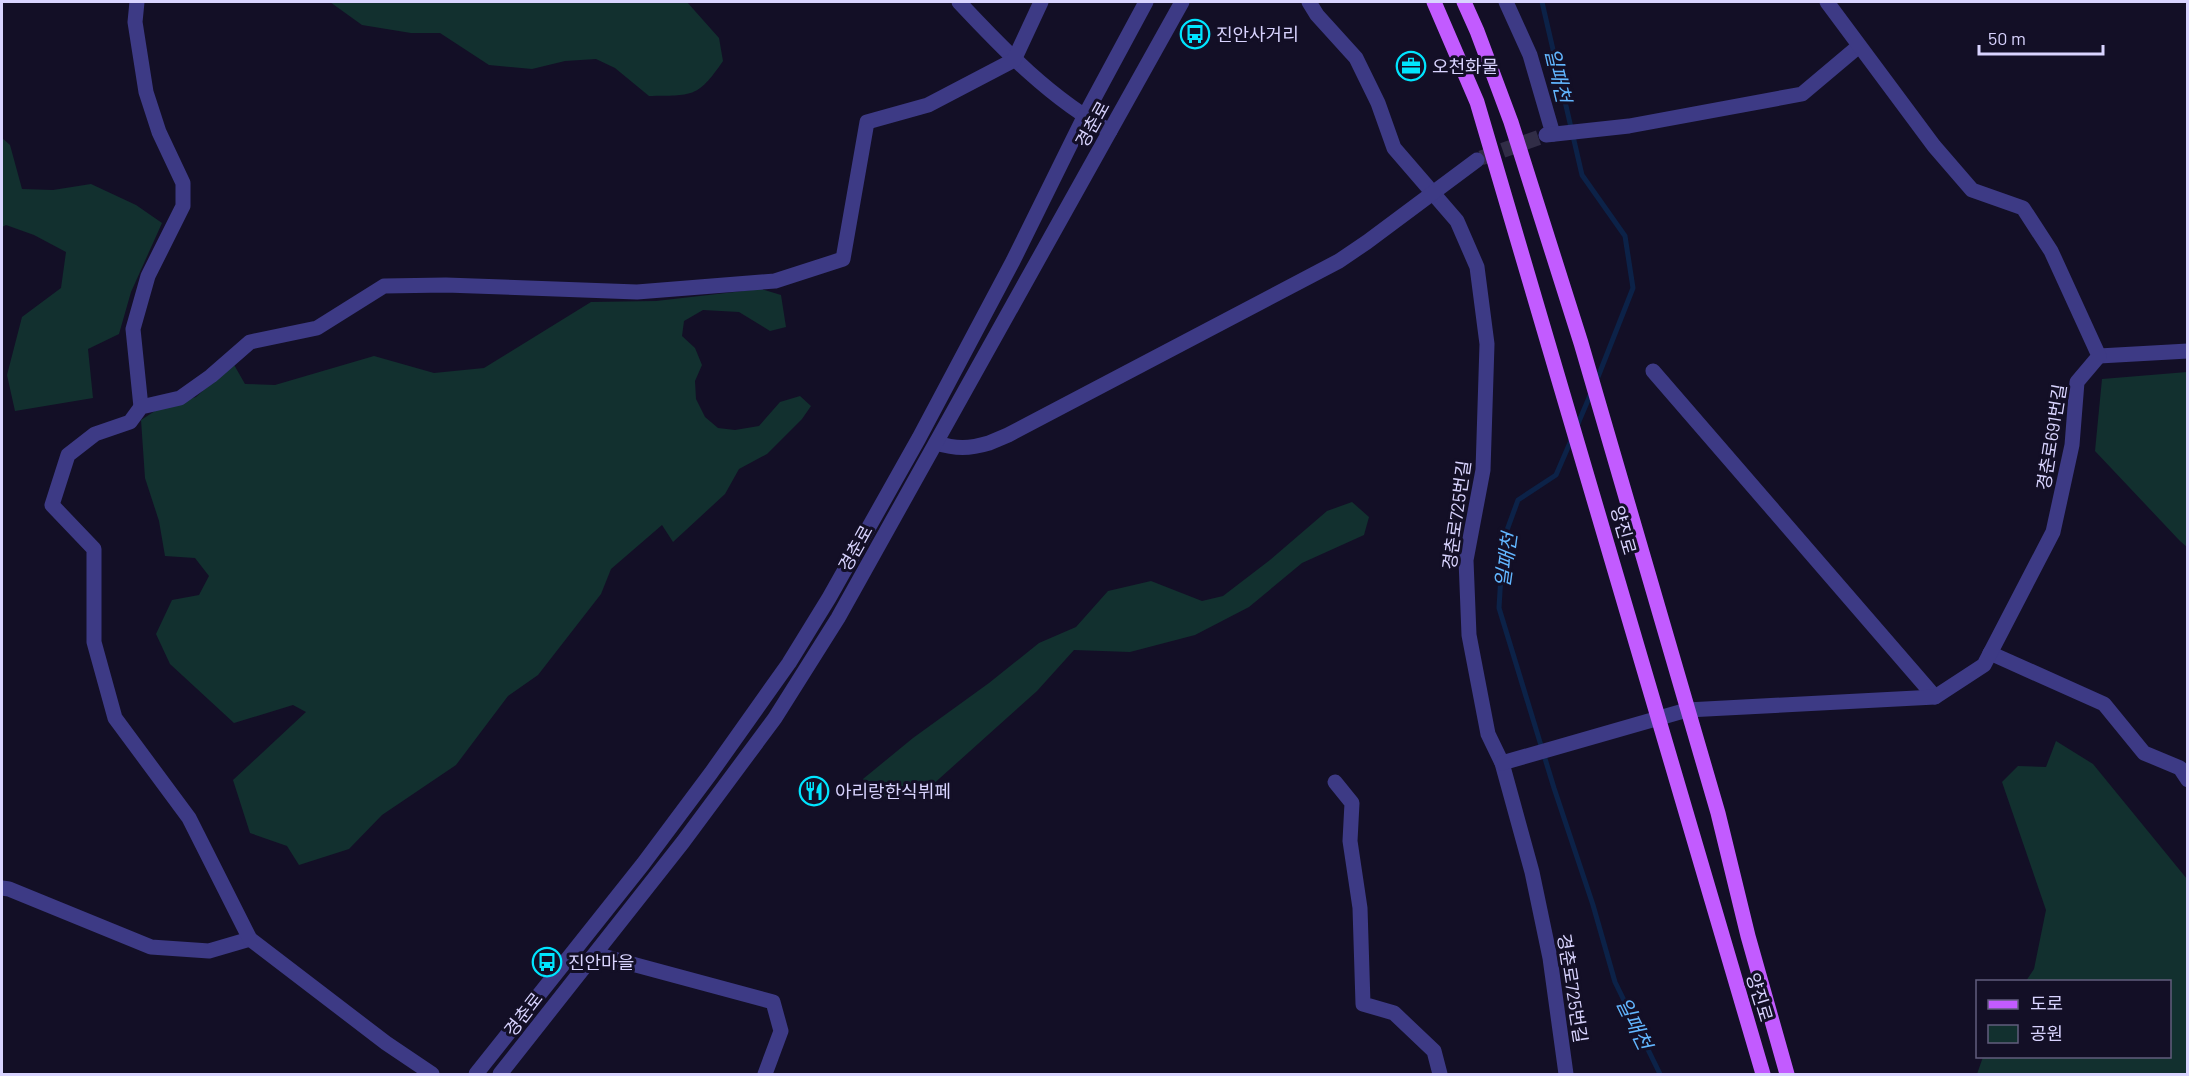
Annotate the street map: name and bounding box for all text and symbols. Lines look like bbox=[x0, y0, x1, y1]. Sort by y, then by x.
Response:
bus stop icon: 진안사거리 bbox=[1179, 18, 1211, 50]
scale bar bbox=[1979, 18, 2104, 56]
place label: 진안사거리 bbox=[1216, 23, 1299, 45]
text: 50 m bbox=[1988, 27, 2026, 49]
water label: 일패천 bbox=[1541, 45, 1577, 107]
office icon: 오천화물 bbox=[1395, 50, 1427, 82]
place label: 오천화물 bbox=[1432, 55, 1498, 77]
street label: 경춘로 bbox=[1070, 97, 1114, 151]
street label: 경춘로691번길 bbox=[2032, 382, 2070, 492]
street label: 경춘로725번길 bbox=[1437, 459, 1475, 571]
street label: 양진로 bbox=[1607, 503, 1641, 557]
street label: 경춘로 bbox=[833, 521, 877, 575]
water label: 일패천 bbox=[1489, 528, 1521, 589]
restaurant icon: 아리랑한식뷔페 bbox=[798, 775, 830, 807]
place label: 아리랑한식뷔페 bbox=[835, 780, 951, 802]
street label: 경춘로725번길 bbox=[1554, 932, 1592, 1044]
bus stop icon: 진안마을 bbox=[531, 946, 563, 978]
place label: 진안마을 bbox=[568, 951, 634, 973]
street label: 양진로 bbox=[1742, 970, 1778, 1024]
legend bbox=[1976, 980, 2171, 1058]
street label: 경춘로 bbox=[499, 988, 547, 1040]
text: 도로 bbox=[2030, 992, 2063, 1014]
water label: 일패천 bbox=[1612, 993, 1659, 1055]
text: 공원 bbox=[2030, 1022, 2063, 1044]

